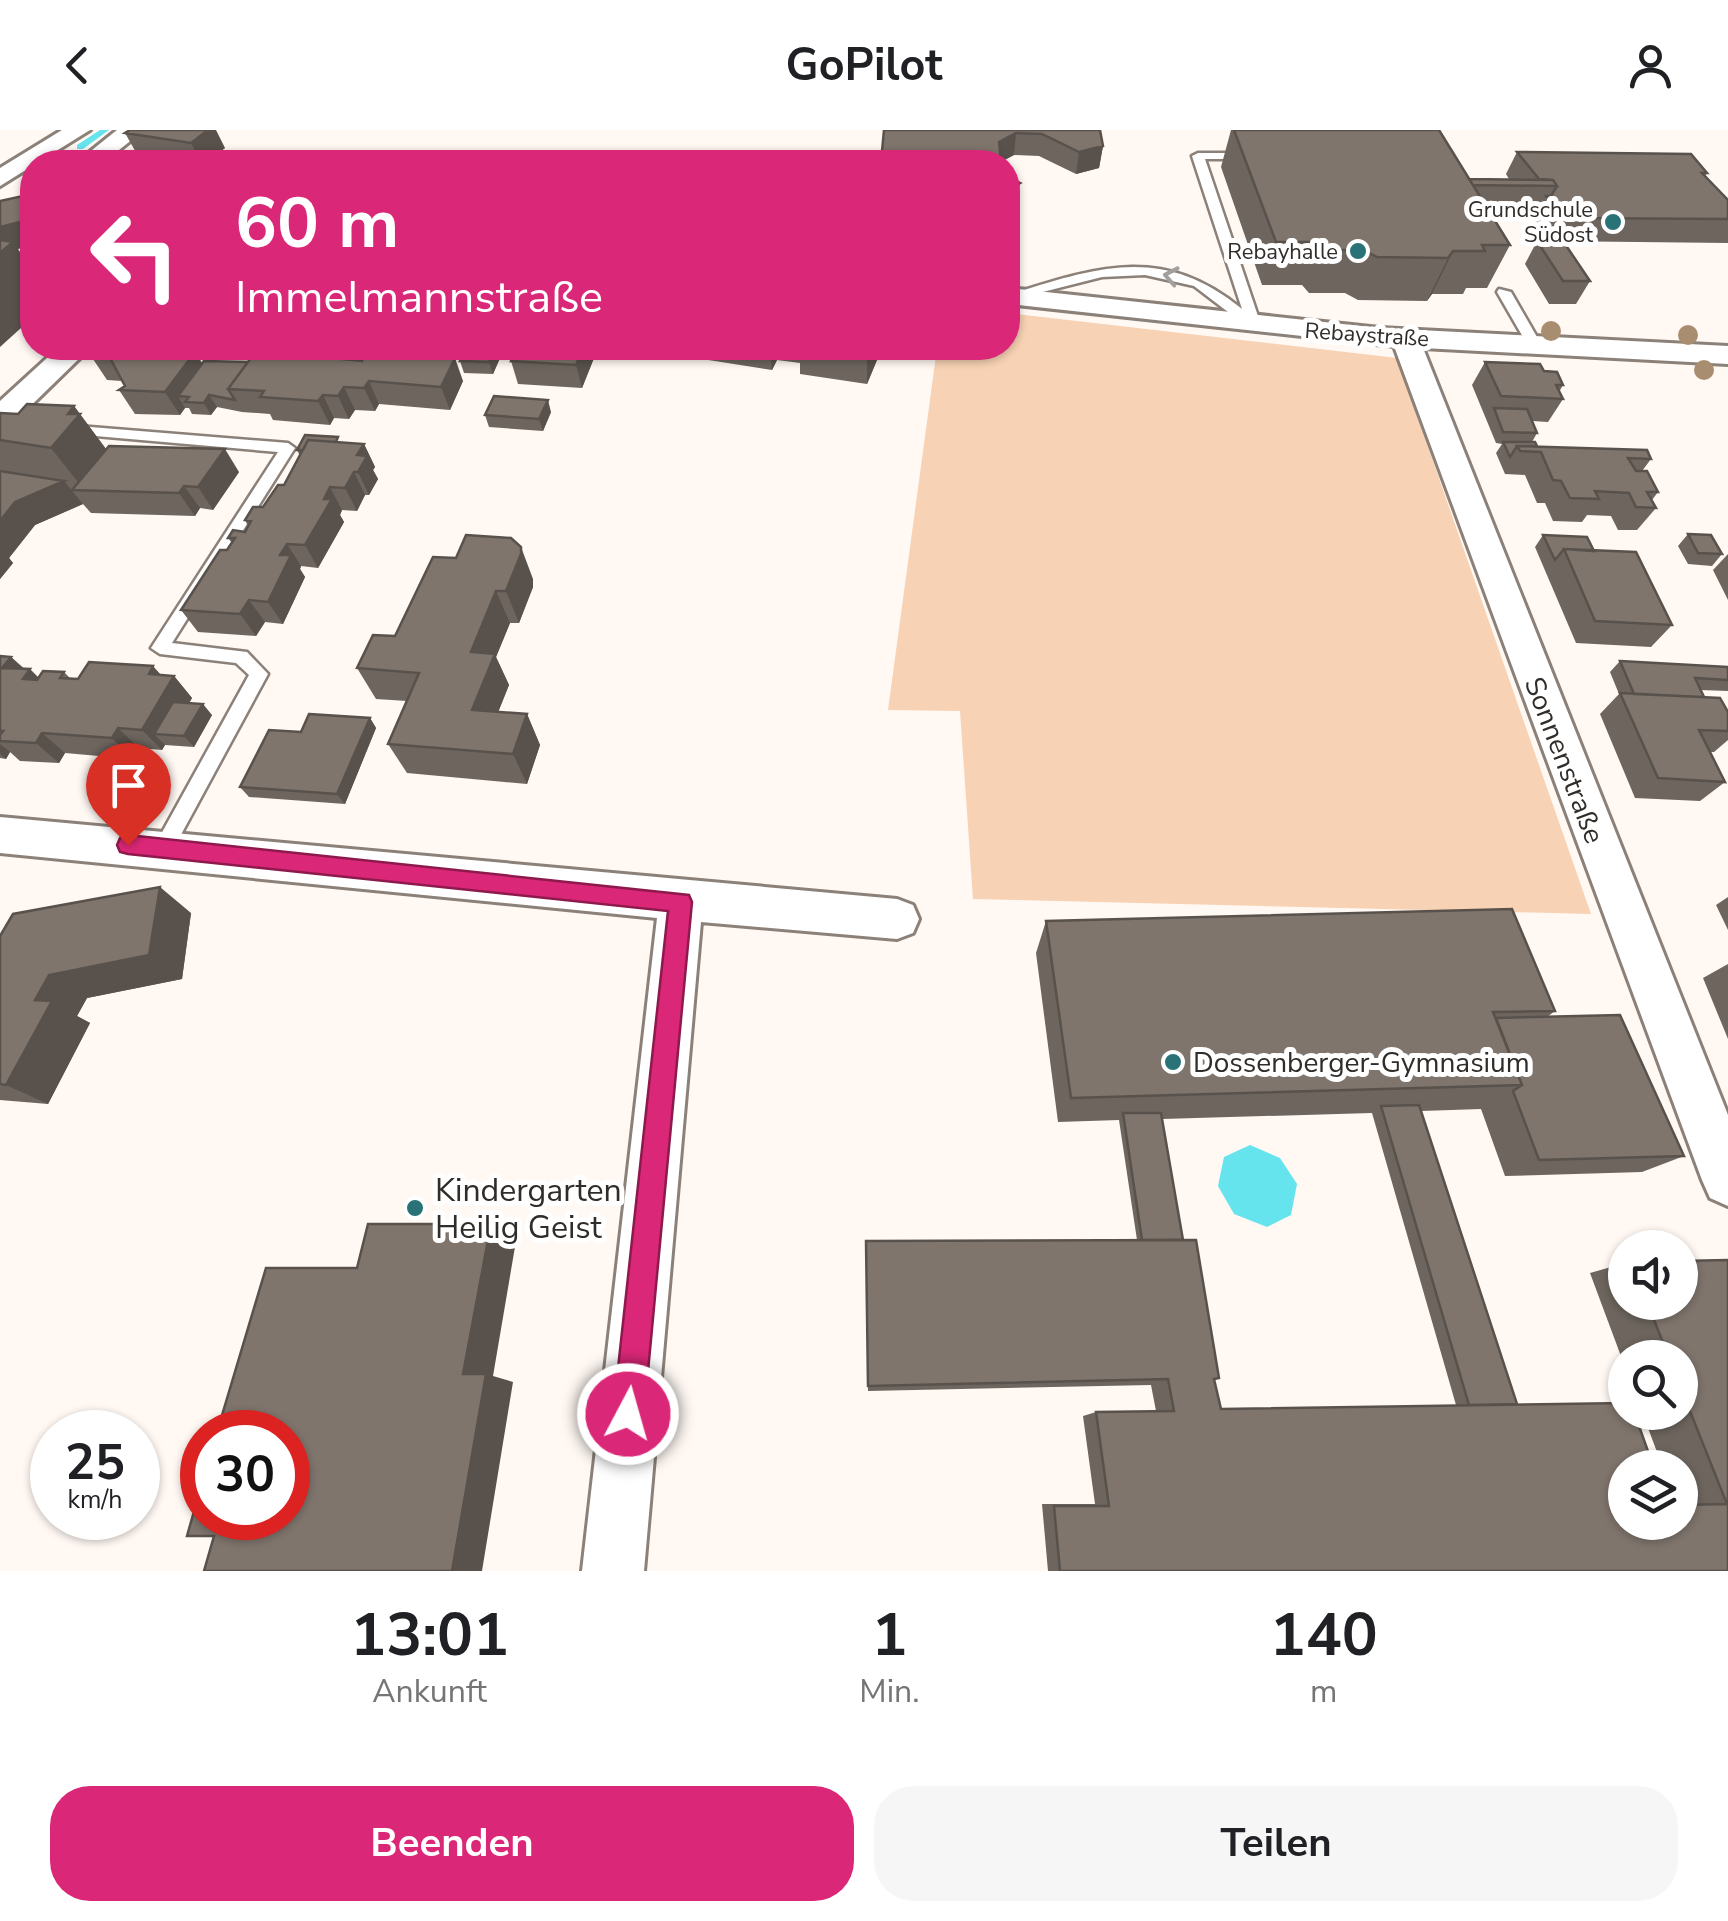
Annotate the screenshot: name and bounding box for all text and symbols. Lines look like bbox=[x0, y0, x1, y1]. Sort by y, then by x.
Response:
text: GoPilot bbox=[786, 35, 942, 96]
icon: back bbox=[50, 38, 105, 93]
icon: person bbox=[1623, 38, 1678, 93]
text: 60 m bbox=[235, 176, 399, 272]
icon: left bbox=[70, 190, 200, 320]
place label: Grundschule Südost bbox=[1468, 195, 1593, 250]
marker: Grundschule Südost bbox=[1602, 211, 1624, 233]
place label: Rebayhalle bbox=[1227, 237, 1338, 267]
marker: Rebayhalle bbox=[1347, 240, 1369, 262]
one-way arrow bbox=[1163, 266, 1180, 287]
text: Immelmannstraße bbox=[235, 267, 603, 328]
street label: Rebaystraße bbox=[1304, 316, 1430, 354]
street label: Sonnenstraße bbox=[1515, 672, 1613, 849]
pin bbox=[86, 743, 171, 846]
icon: arrive bbox=[101, 758, 156, 813]
place label: Dossenberger-Gymnasium bbox=[1193, 1044, 1530, 1082]
marker: Dossenberger-Gymnasium bbox=[1162, 1051, 1184, 1073]
place label: Kindergarten Heilig Geist bbox=[435, 1169, 622, 1249]
marker: Kindergarten Heilig Geist bbox=[404, 1197, 426, 1219]
map controls bbox=[1608, 1230, 1698, 1540]
button: sound bbox=[1608, 1230, 1698, 1320]
button: search bbox=[1608, 1340, 1698, 1430]
position arrow bbox=[576, 1362, 680, 1466]
speed limit sign: 30 bbox=[180, 1410, 310, 1540]
text: 25 bbox=[65, 1428, 125, 1497]
button: layers bbox=[1608, 1450, 1698, 1540]
text: km/h bbox=[67, 1483, 123, 1517]
text: 13:01 bbox=[350, 1594, 509, 1676]
text: 1 bbox=[871, 1594, 907, 1676]
text: 140 bbox=[1270, 1594, 1378, 1676]
text: Ankunft bbox=[372, 1670, 487, 1713]
text: Min. bbox=[859, 1670, 920, 1713]
text: m bbox=[1310, 1670, 1337, 1713]
button: Beenden bbox=[50, 1786, 854, 1901]
button: Teilen bbox=[874, 1786, 1678, 1901]

